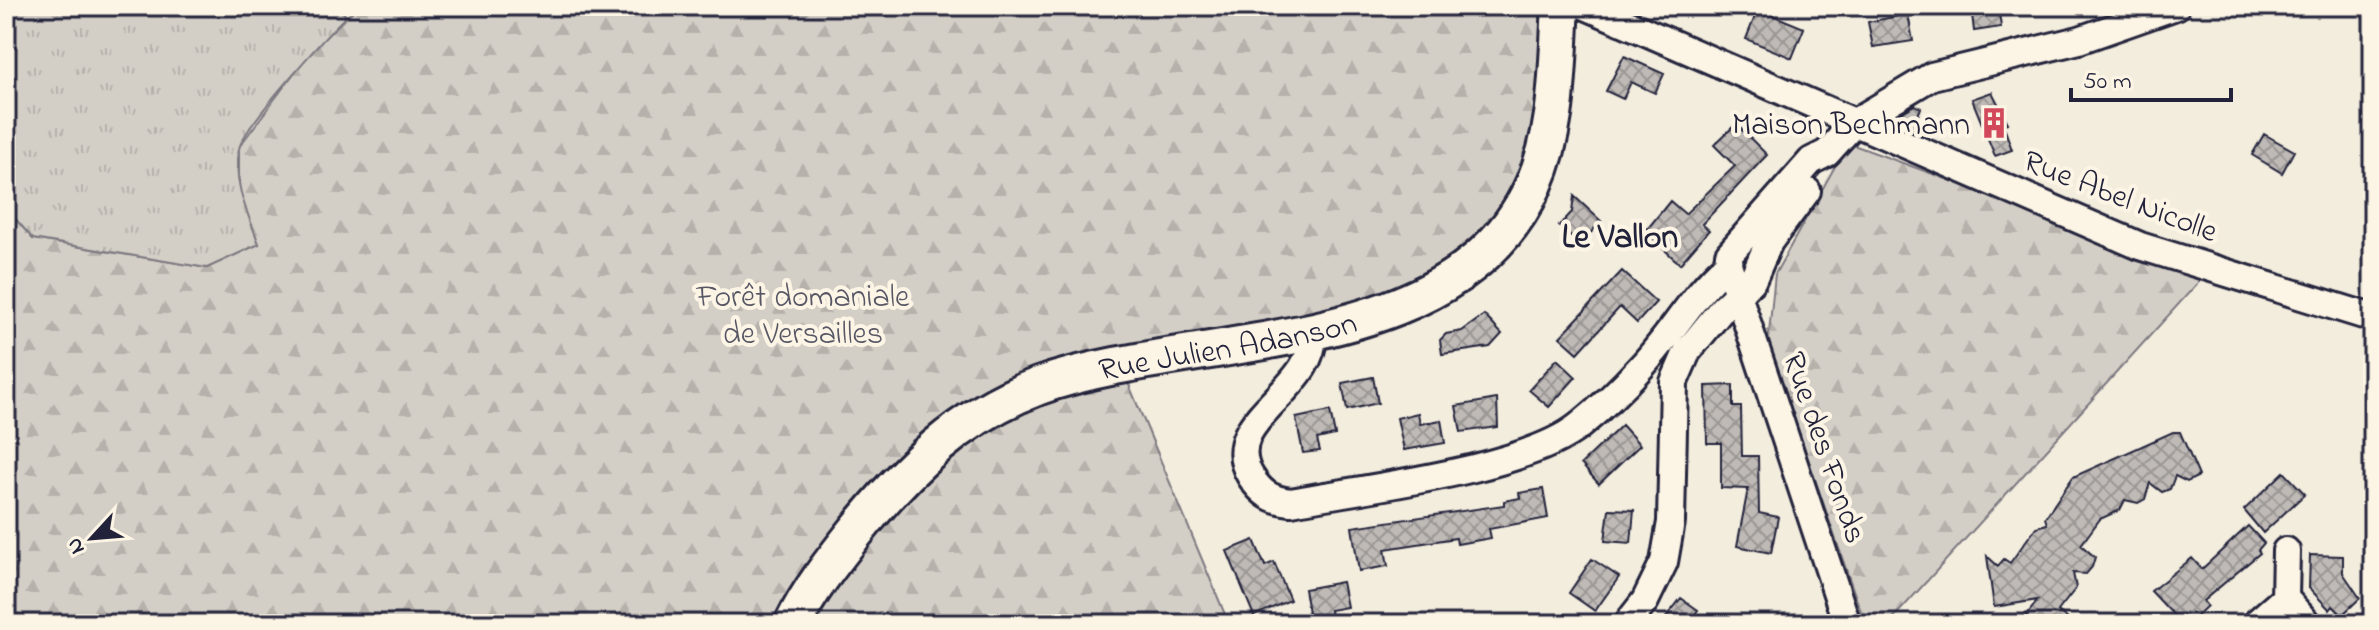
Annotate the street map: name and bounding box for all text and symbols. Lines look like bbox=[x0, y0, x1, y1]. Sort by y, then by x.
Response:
scale bar bbox=[2071, 52, 2231, 102]
text: 50 m bbox=[2083, 65, 2132, 100]
place label: Maison Bechmann bbox=[1732, 103, 1970, 150]
building icon: Maison Bechmann bbox=[1977, 106, 2011, 140]
street label: Rue Abel Nicolle bbox=[2016, 140, 2224, 257]
district label: Le Vallon bbox=[1562, 214, 1678, 264]
park label: Forêt domaniale de Versailles bbox=[696, 275, 910, 359]
street label: Rue Julien Adanson bbox=[1095, 301, 1363, 396]
street label: Rue des Fonds bbox=[1768, 346, 1877, 550]
north arrow bbox=[52, 498, 132, 578]
text: N bbox=[59, 532, 94, 559]

